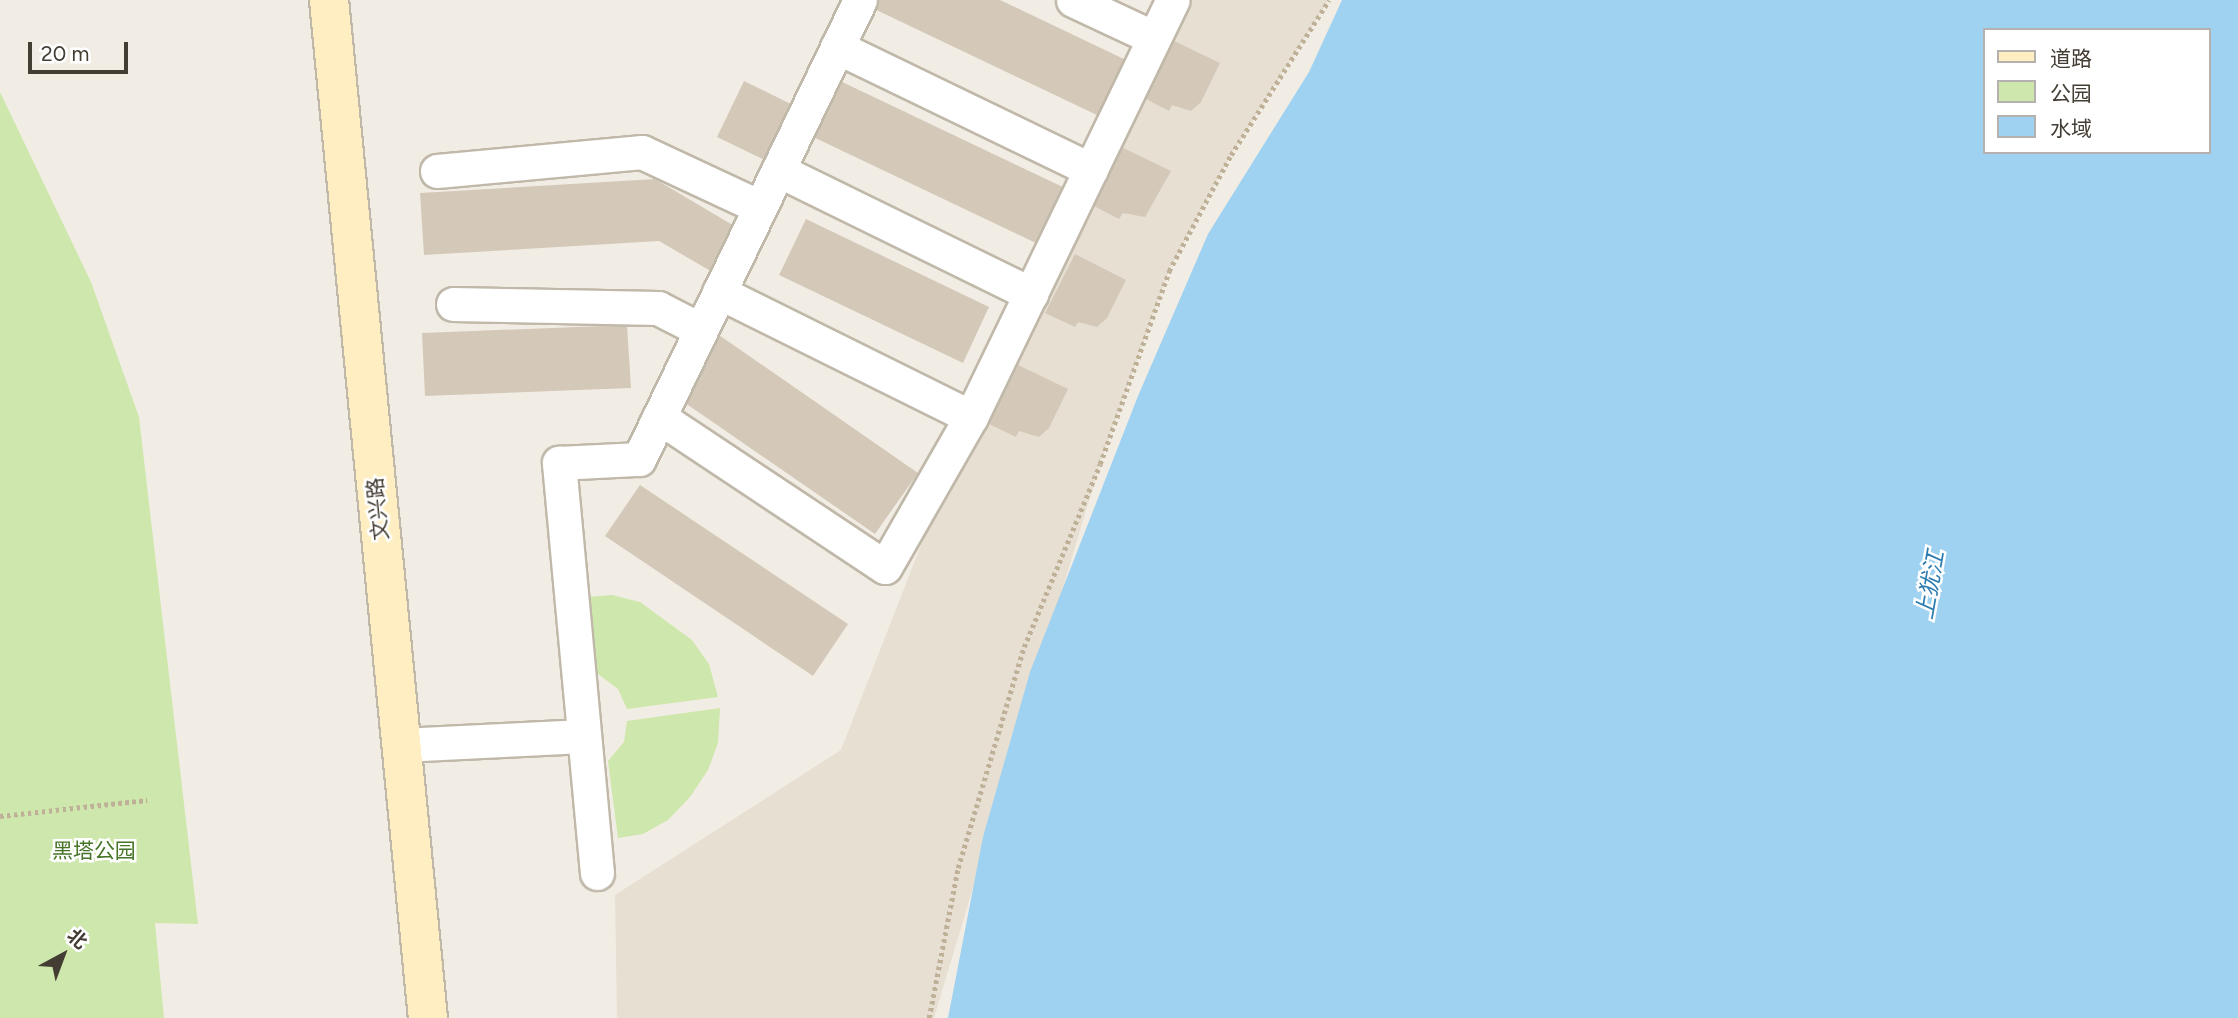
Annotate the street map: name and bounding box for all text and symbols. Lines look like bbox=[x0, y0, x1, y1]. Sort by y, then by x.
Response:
scale bar bbox=[32, 28, 131, 72]
legend bbox=[1982, 28, 2210, 154]
text: 20 m bbox=[41, 41, 89, 66]
text: 道路 bbox=[2050, 46, 2092, 71]
text: 公园 bbox=[2050, 81, 2092, 106]
text: 水域 bbox=[2050, 116, 2092, 141]
street label: 文兴路 bbox=[362, 476, 394, 542]
water label: 上犹江 bbox=[1910, 549, 1950, 621]
park label: 黑塔公园 bbox=[52, 838, 136, 864]
north arrow bbox=[28, 920, 98, 990]
text: 北 bbox=[62, 924, 92, 954]

